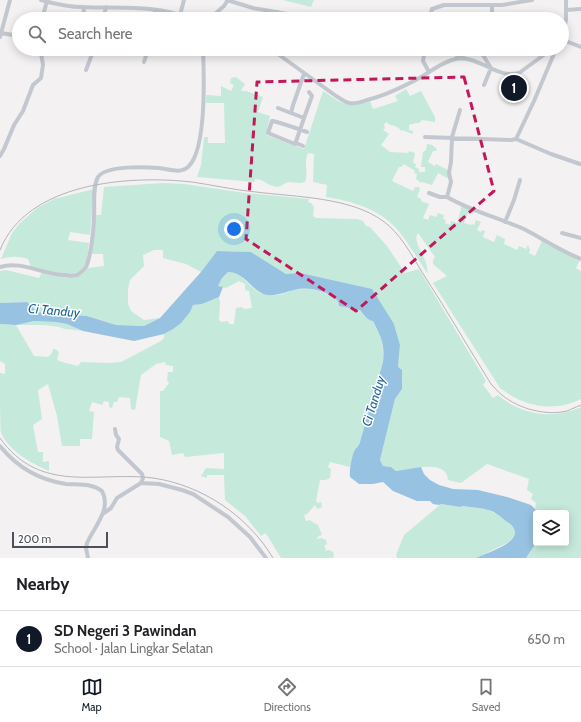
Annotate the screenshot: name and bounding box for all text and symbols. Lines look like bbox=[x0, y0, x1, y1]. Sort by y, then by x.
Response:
search box bbox=[12, 12, 569, 56]
icon: search bbox=[26, 23, 48, 45]
text: Search here bbox=[58, 25, 133, 43]
pin: 1 bbox=[501, 73, 527, 103]
your location bbox=[224, 219, 244, 239]
water label: Ci Tanduy bbox=[28, 300, 81, 320]
water label: Ci Tanduy bbox=[358, 373, 389, 428]
map controls bbox=[533, 510, 569, 546]
button: layers bbox=[533, 510, 569, 546]
scale bar bbox=[12, 530, 108, 549]
text: 200 m bbox=[18, 532, 51, 546]
text: Nearby bbox=[16, 574, 69, 594]
text: SD Negeri 3 Pawindan bbox=[54, 622, 197, 640]
text: 1 bbox=[27, 631, 31, 647]
text: 650 m bbox=[527, 631, 565, 647]
text: School · Jalan Lingkar Selatan bbox=[54, 640, 213, 656]
tab: Map bbox=[81, 676, 103, 714]
tab: Directions bbox=[264, 676, 311, 714]
tab: Saved bbox=[472, 676, 500, 714]

